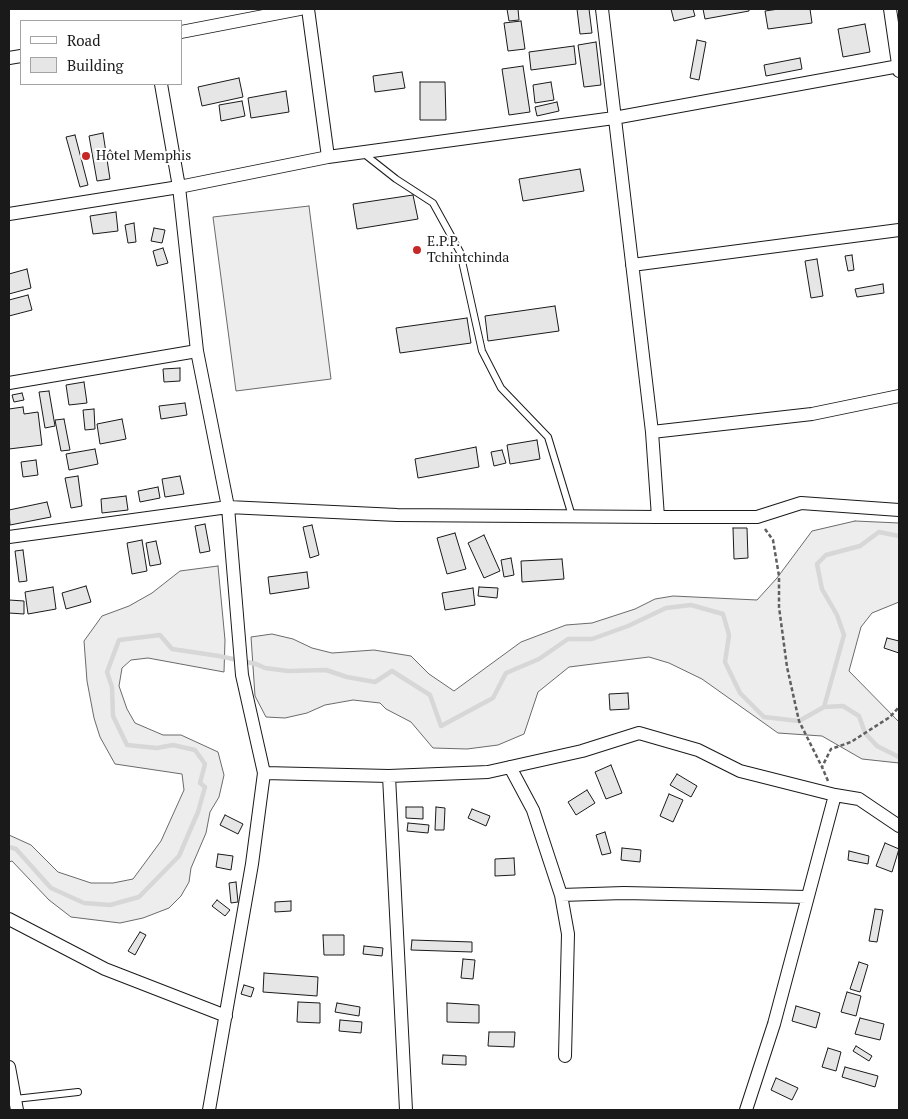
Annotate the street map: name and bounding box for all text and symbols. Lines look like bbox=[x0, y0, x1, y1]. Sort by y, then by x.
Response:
legend bbox=[20, 20, 182, 85]
text: Road bbox=[67, 30, 100, 50]
text: Building bbox=[67, 55, 124, 75]
place label: Hôtel Memphis bbox=[96, 148, 191, 164]
marker: Hôtel Memphis bbox=[80, 150, 92, 162]
place label: E.P.P. Tchintchinda bbox=[427, 234, 509, 266]
marker: E.P.P. Tchintchinda bbox=[411, 244, 423, 256]

